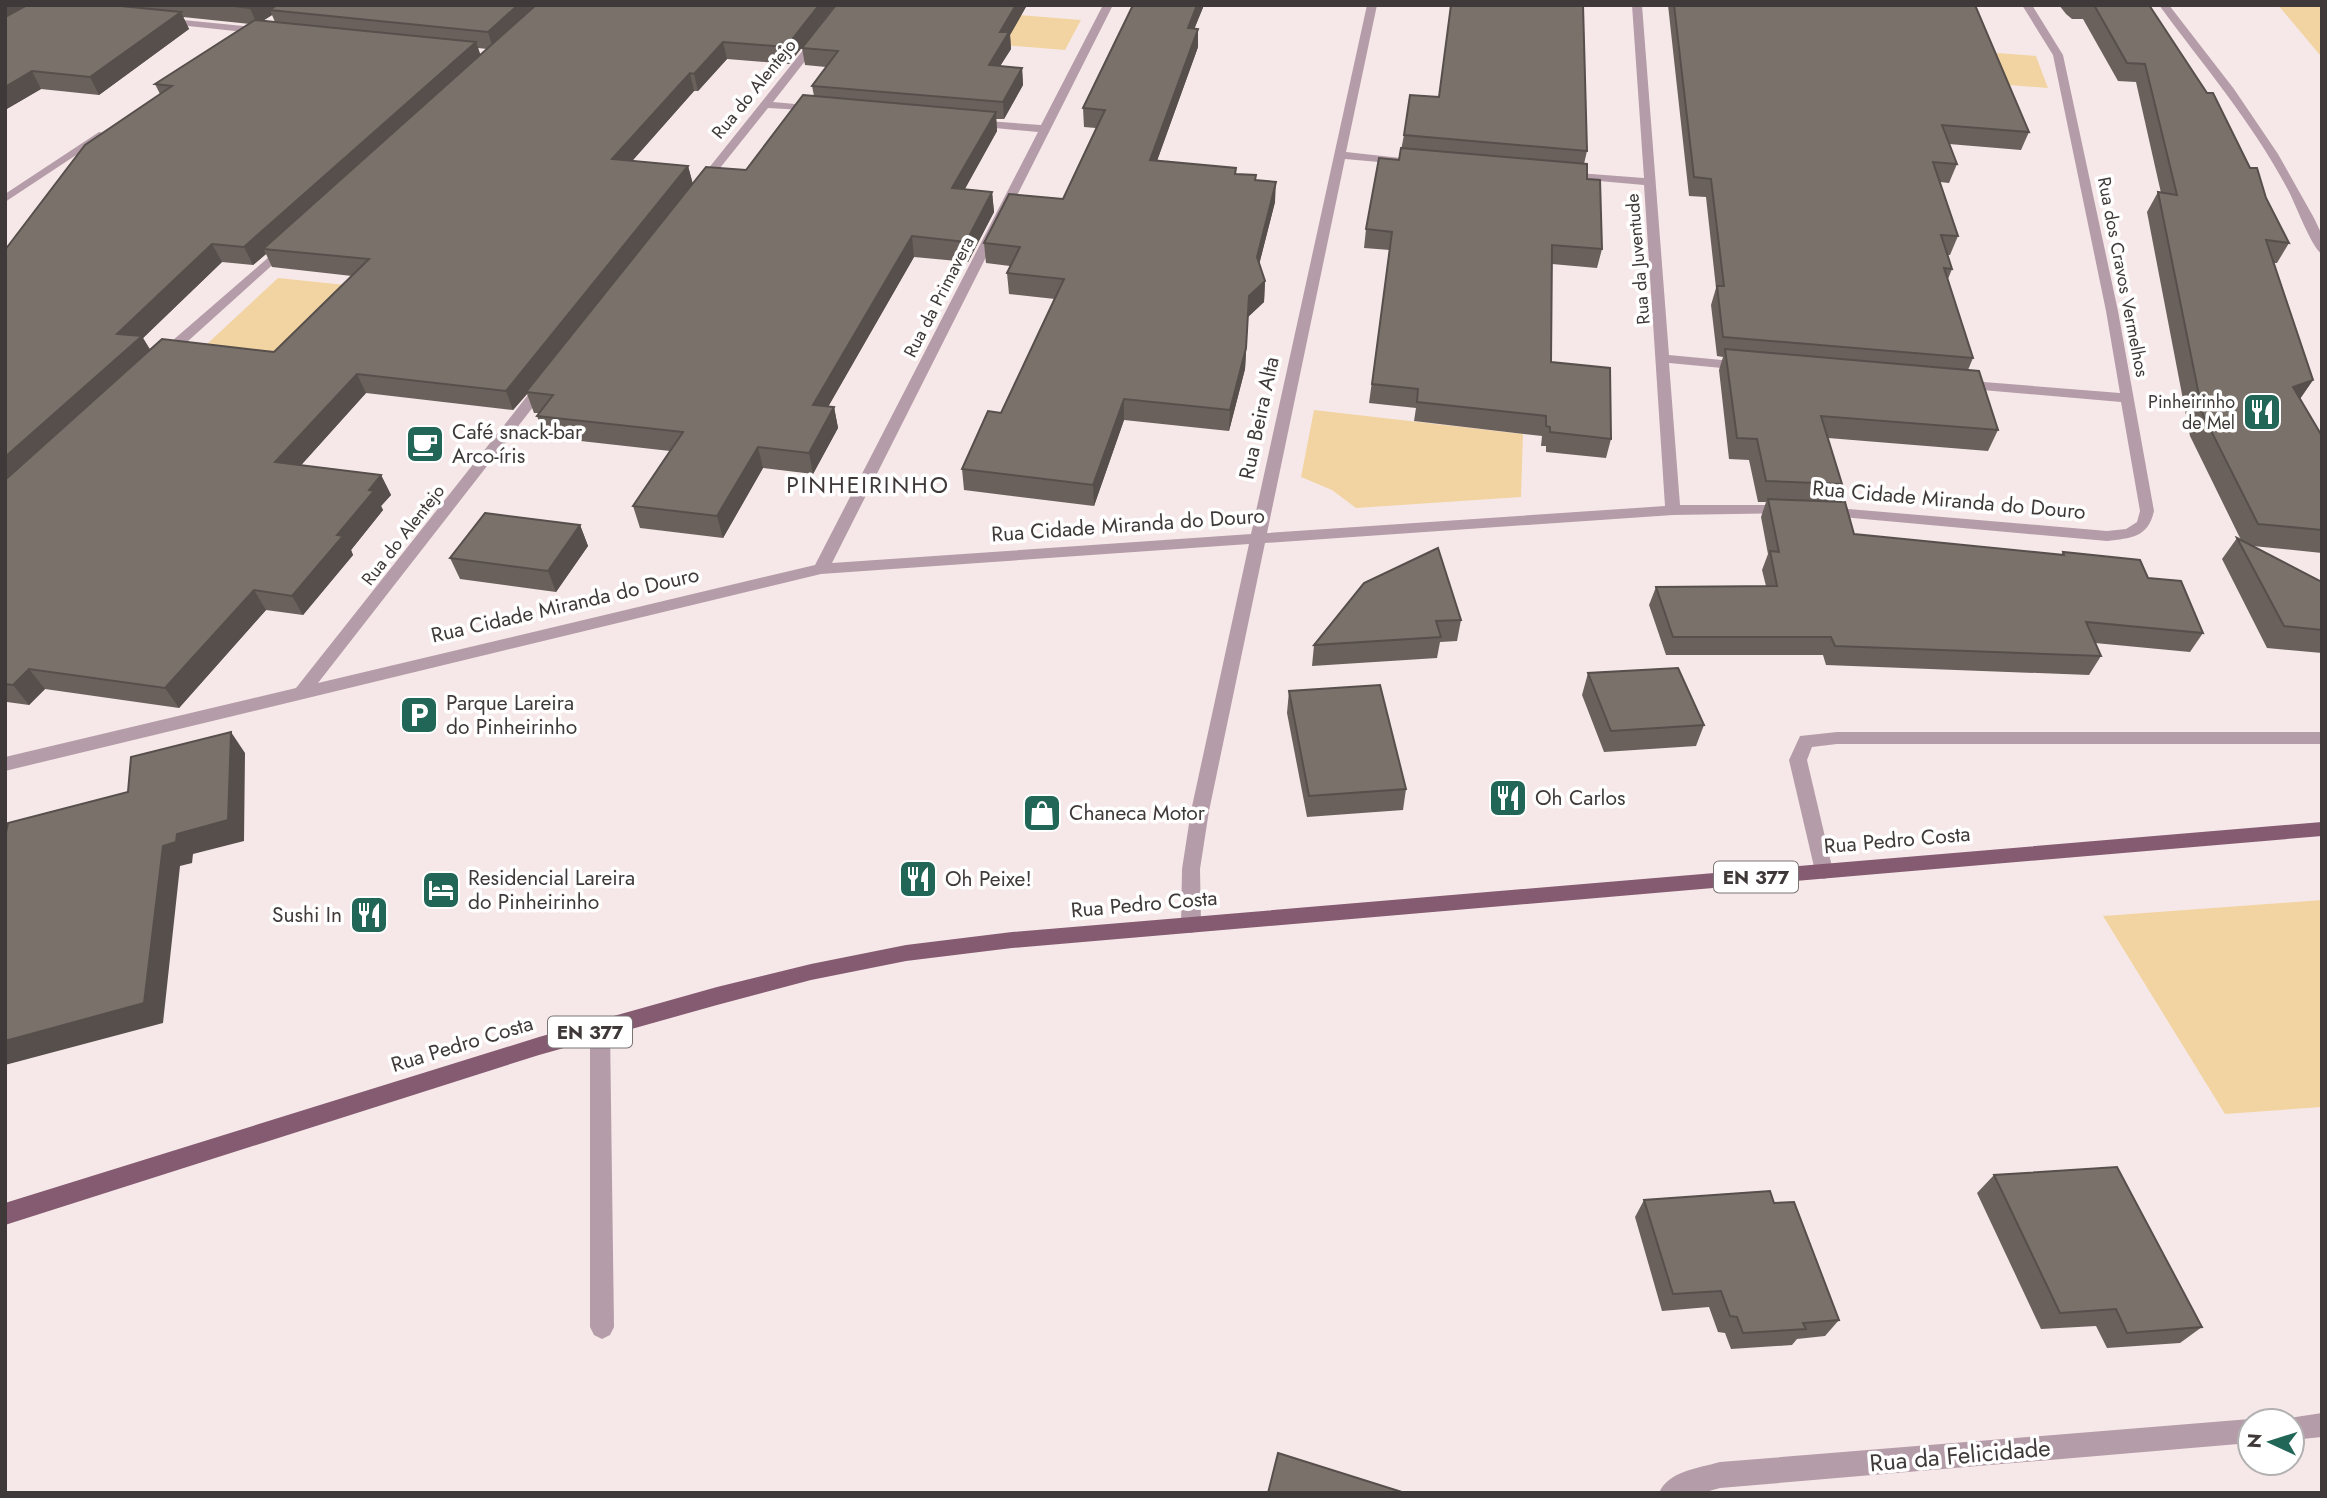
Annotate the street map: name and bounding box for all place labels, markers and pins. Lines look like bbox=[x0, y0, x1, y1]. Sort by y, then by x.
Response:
place label: Pinheirinho de Mel bbox=[2148, 389, 2235, 436]
restaurant icon: Pinheirinho de Mel bbox=[2241, 391, 2283, 433]
place label: Café snack-bar Arco-íris bbox=[452, 417, 583, 471]
cafe icon: Café snack-bar Arco-íris bbox=[404, 423, 446, 465]
place label: Parque Lareira do Pinheirinho bbox=[446, 688, 577, 742]
parking icon: Parque Lareira do Pinheirinho bbox=[398, 694, 440, 736]
restaurant icon: Oh Carlos bbox=[1487, 777, 1529, 819]
place label: Oh Carlos bbox=[1535, 783, 1625, 813]
shop icon: Chaneca Motor bbox=[1021, 792, 1063, 834]
place label: Chaneca Motor bbox=[1069, 798, 1206, 828]
restaurant icon: Oh Peixe! bbox=[897, 858, 939, 900]
place label: Residencial Lareira do Pinheirinho bbox=[468, 863, 635, 917]
place label: Oh Peixe! bbox=[945, 864, 1032, 894]
hotel icon: Residencial Lareira do Pinheirinho bbox=[420, 869, 462, 911]
restaurant icon: Sushi In bbox=[348, 894, 390, 936]
place label: Sushi In bbox=[272, 900, 342, 930]

